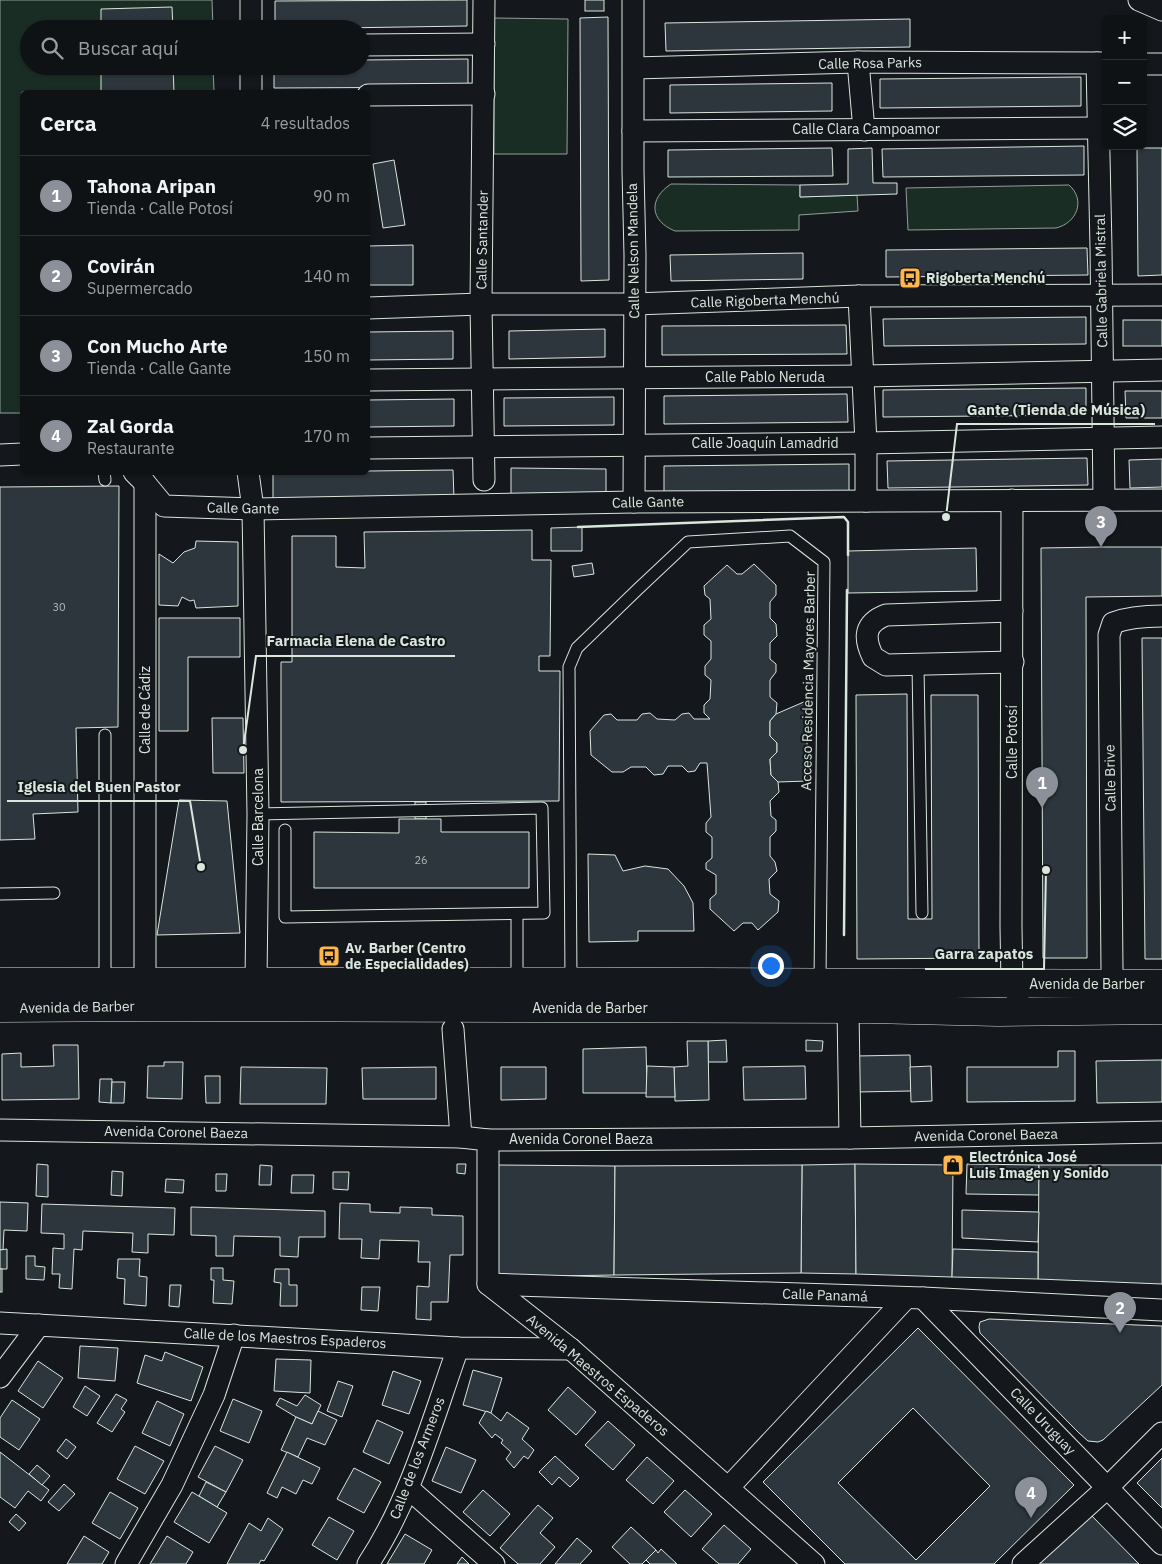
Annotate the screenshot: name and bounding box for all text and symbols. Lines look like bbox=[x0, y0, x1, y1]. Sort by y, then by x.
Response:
map controls bbox=[1102, 15, 1147, 150]
button: + bbox=[1102, 15, 1147, 60]
search box bbox=[20, 20, 370, 75]
icon: search bbox=[38, 34, 66, 62]
text: Buscar aquí bbox=[78, 36, 178, 60]
street label: Calle Rosa Parks bbox=[818, 53, 922, 73]
button: − bbox=[1102, 60, 1147, 105]
button: layers bbox=[1102, 105, 1147, 150]
text: Cerca bbox=[40, 109, 97, 137]
text: 4 resultados bbox=[261, 113, 350, 133]
street label: Calle Clara Campoamor bbox=[792, 120, 940, 138]
text: Tahona Aripan bbox=[87, 174, 216, 198]
street label: Calle Nelson Mandela bbox=[623, 182, 643, 319]
text: 1 bbox=[51, 186, 61, 206]
text: 90 m bbox=[313, 186, 350, 206]
street label: Calle Santander bbox=[472, 190, 492, 290]
text: Tienda · Calle Potosí bbox=[87, 198, 233, 218]
street label: Calle Gabriela Mistral bbox=[1091, 214, 1111, 348]
text: Covirán bbox=[87, 254, 155, 278]
text: 2 bbox=[51, 266, 61, 286]
text: 140 m bbox=[303, 266, 350, 286]
bus stop icon: Rigoberta Menchú bbox=[898, 266, 922, 290]
place label: Rigoberta Menchú bbox=[926, 269, 1045, 287]
text: Supermercado bbox=[87, 278, 193, 298]
street label: Calle Rigoberta Menchú bbox=[690, 288, 840, 312]
text: Con Mucho Arte bbox=[87, 334, 228, 358]
text: 3 bbox=[51, 346, 61, 366]
text: 150 m bbox=[303, 346, 350, 366]
text: Tienda · Calle Gante bbox=[87, 358, 231, 378]
street label: Calle Pablo Neruda bbox=[705, 368, 825, 386]
callout: Gante (Tienda de Música) bbox=[957, 394, 1155, 424]
text: Gante (Tienda de Música) bbox=[967, 400, 1145, 419]
text: Zal Gorda bbox=[87, 414, 174, 438]
text: 4 bbox=[51, 426, 61, 446]
text: 170 m bbox=[303, 426, 350, 446]
street label: Calle Joaquín Lamadrid bbox=[691, 434, 839, 452]
text: Restaurante bbox=[87, 438, 175, 458]
street label: Calle Gante bbox=[612, 492, 685, 512]
street label: Calle Gante bbox=[207, 498, 280, 518]
pin: 3 bbox=[1085, 506, 1117, 547]
street label: Acceso Residencia Mayores Barber bbox=[797, 571, 819, 791]
house number: 30 bbox=[52, 600, 66, 614]
callout: Farmacia Elena de Castro bbox=[256, 626, 455, 656]
text: Farmacia Elena de Castro bbox=[267, 631, 445, 650]
street label: Calle de Cádiz bbox=[136, 665, 154, 754]
street label: Calle Potosí bbox=[1003, 705, 1021, 779]
street label: Calle Brive bbox=[1100, 744, 1120, 812]
street label: Calle Barcelona bbox=[249, 767, 267, 866]
pin: 1 bbox=[1026, 767, 1058, 808]
callout: Iglesia del Buen Pastor bbox=[7, 771, 190, 801]
text: Iglesia del Buen Pastor bbox=[18, 777, 180, 796]
house number: 26 bbox=[414, 853, 428, 867]
place label: Av. Barber (Centro de Especialidades) bbox=[345, 939, 469, 973]
callout: Garra zapatos bbox=[925, 939, 1044, 969]
bus stop icon: Av. Barber (Centro de Especialidades) bbox=[317, 944, 341, 968]
text: Garra zapatos bbox=[935, 944, 1034, 963]
your location bbox=[758, 953, 784, 979]
street label: Avenida de Barber bbox=[1029, 975, 1145, 993]
street label: Avenida de Barber bbox=[19, 997, 135, 1017]
street label: Avenida de Barber bbox=[532, 999, 648, 1017]
street label: Avenida Coronel Baeza bbox=[104, 1122, 249, 1142]
street label: Avenida Coronel Baeza bbox=[914, 1125, 1059, 1145]
street label: Avenida Coronel Baeza bbox=[509, 1130, 653, 1148]
place label: Electrónica José Luis Imagen y Sonido bbox=[969, 1148, 1109, 1182]
shop icon: Electrónica José Luis Imagen y Sonido bbox=[941, 1153, 965, 1177]
street label: Calle Panamá bbox=[782, 1285, 869, 1306]
pin: 2 bbox=[1104, 1292, 1136, 1333]
street label: Avenida Maestros Espaderos bbox=[523, 1310, 673, 1440]
street label: Calle de los Maestros Espaderos bbox=[183, 1324, 387, 1352]
street label: Calle Uruguay bbox=[1006, 1383, 1080, 1459]
street label: Calle de los Armeros bbox=[385, 1394, 449, 1522]
pin: 4 bbox=[1015, 1477, 1047, 1518]

